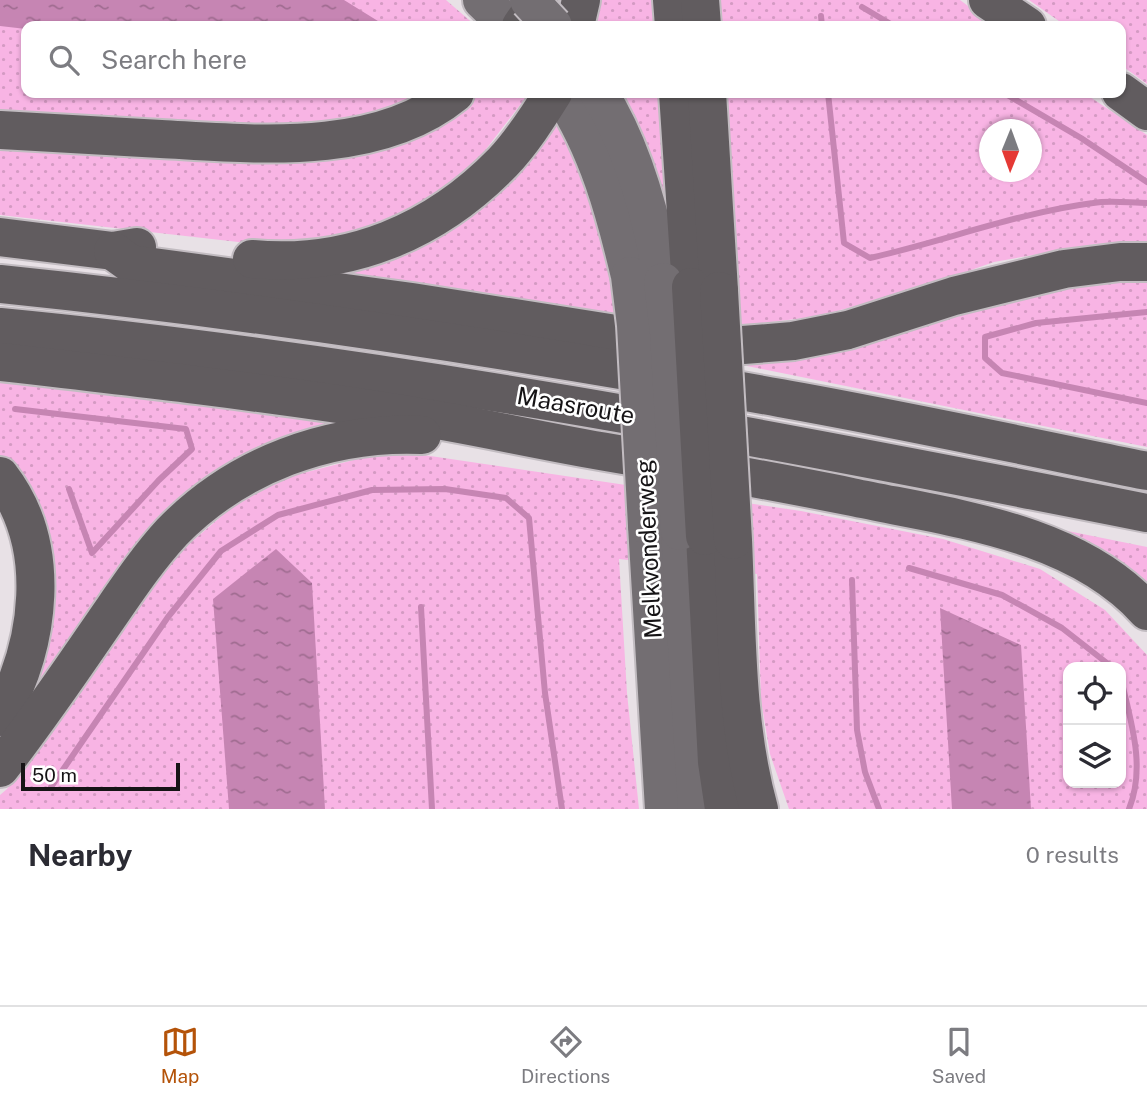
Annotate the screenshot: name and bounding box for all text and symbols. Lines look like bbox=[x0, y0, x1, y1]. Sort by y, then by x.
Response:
search box bbox=[21, 21, 1126, 98]
icon: search bbox=[45, 41, 83, 79]
text: Search here bbox=[101, 44, 247, 75]
north arrow bbox=[979, 119, 1042, 182]
street label: Maasroute bbox=[515, 381, 637, 429]
street label: Melkvonderweg bbox=[629, 459, 667, 639]
map controls bbox=[1063, 662, 1126, 788]
button: locate bbox=[1063, 662, 1126, 725]
button: layers bbox=[1063, 725, 1126, 788]
scale bar bbox=[21, 760, 180, 792]
text: 50 m bbox=[32, 764, 77, 786]
text: Nearby bbox=[28, 837, 132, 873]
text: 0 results bbox=[1026, 841, 1119, 868]
tab: Map bbox=[161, 1023, 199, 1087]
tab: Directions bbox=[521, 1023, 610, 1087]
tab: Saved bbox=[932, 1023, 986, 1087]

